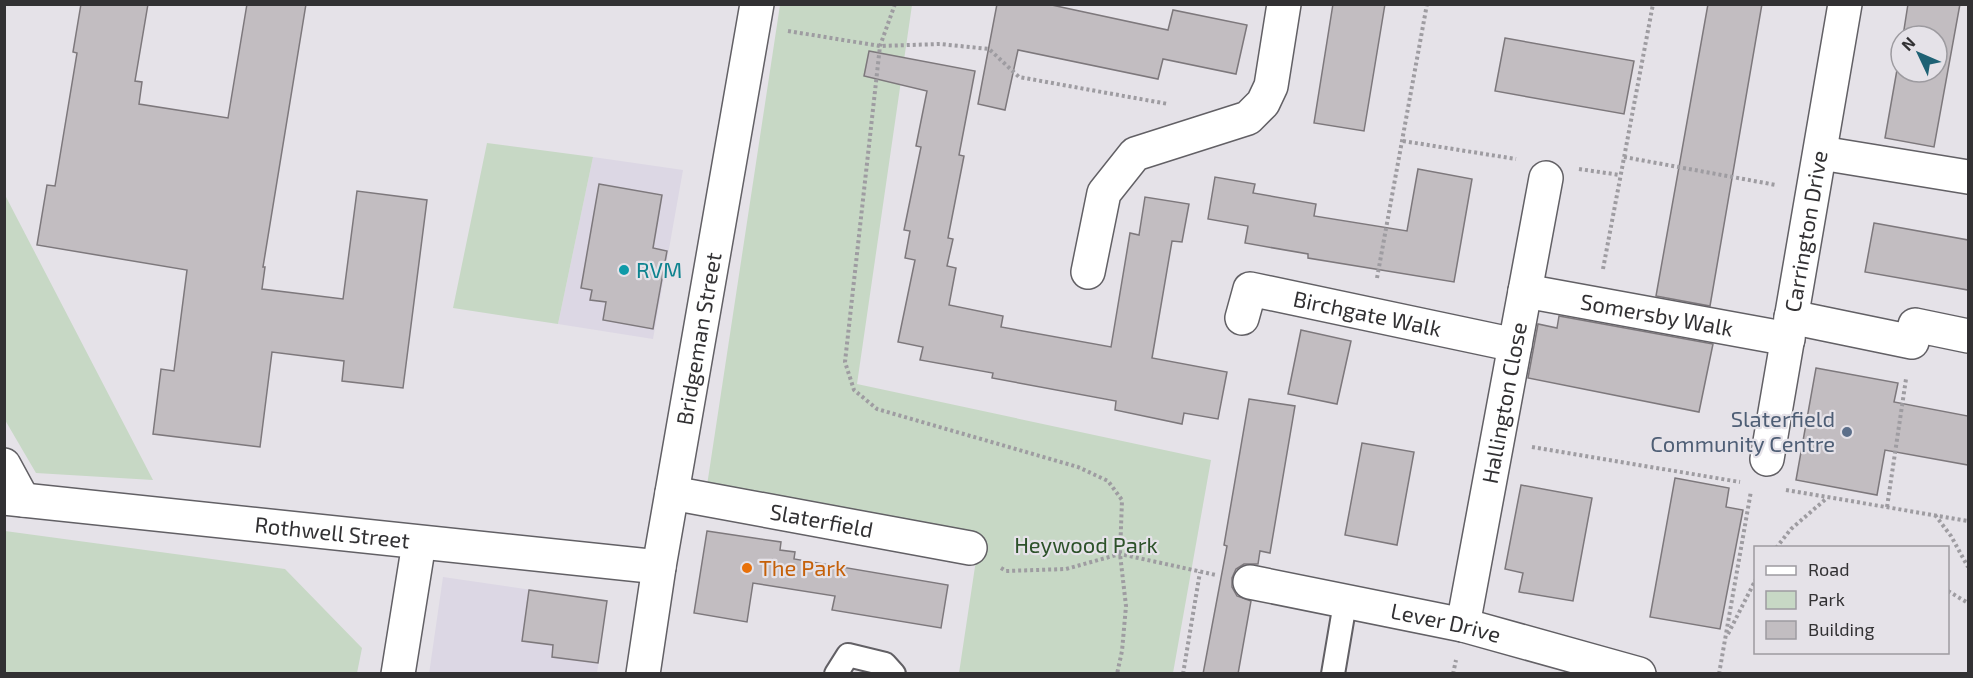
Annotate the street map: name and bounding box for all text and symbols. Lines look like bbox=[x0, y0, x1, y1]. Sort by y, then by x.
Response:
north arrow bbox=[1889, 24, 1949, 84]
text: N bbox=[1897, 32, 1919, 54]
street label: Carrington Drive bbox=[1778, 148, 1832, 314]
street label: Bridgeman Street bbox=[670, 250, 726, 427]
place label: RVM bbox=[636, 256, 682, 282]
marker: RVM bbox=[617, 263, 631, 277]
street label: Birchgate Walk bbox=[1291, 285, 1444, 341]
street label: Somersby Walk bbox=[1579, 287, 1735, 341]
street label: Hallington Close bbox=[1476, 320, 1531, 485]
place label: Slaterfield Community Centre bbox=[1650, 405, 1835, 456]
marker: Slaterfield Community Centre bbox=[1840, 425, 1854, 439]
street label: Slaterfield bbox=[768, 497, 875, 542]
street label: Rothwell Street bbox=[254, 510, 411, 553]
park label: Heywood Park bbox=[1014, 531, 1158, 557]
legend bbox=[1754, 546, 1949, 654]
place label: The Park bbox=[759, 554, 846, 580]
text: Road bbox=[1808, 558, 1849, 580]
marker: The Park bbox=[740, 561, 754, 575]
text: Park bbox=[1808, 588, 1845, 610]
street label: Lever Drive bbox=[1389, 597, 1504, 647]
text: Building bbox=[1808, 618, 1875, 640]

